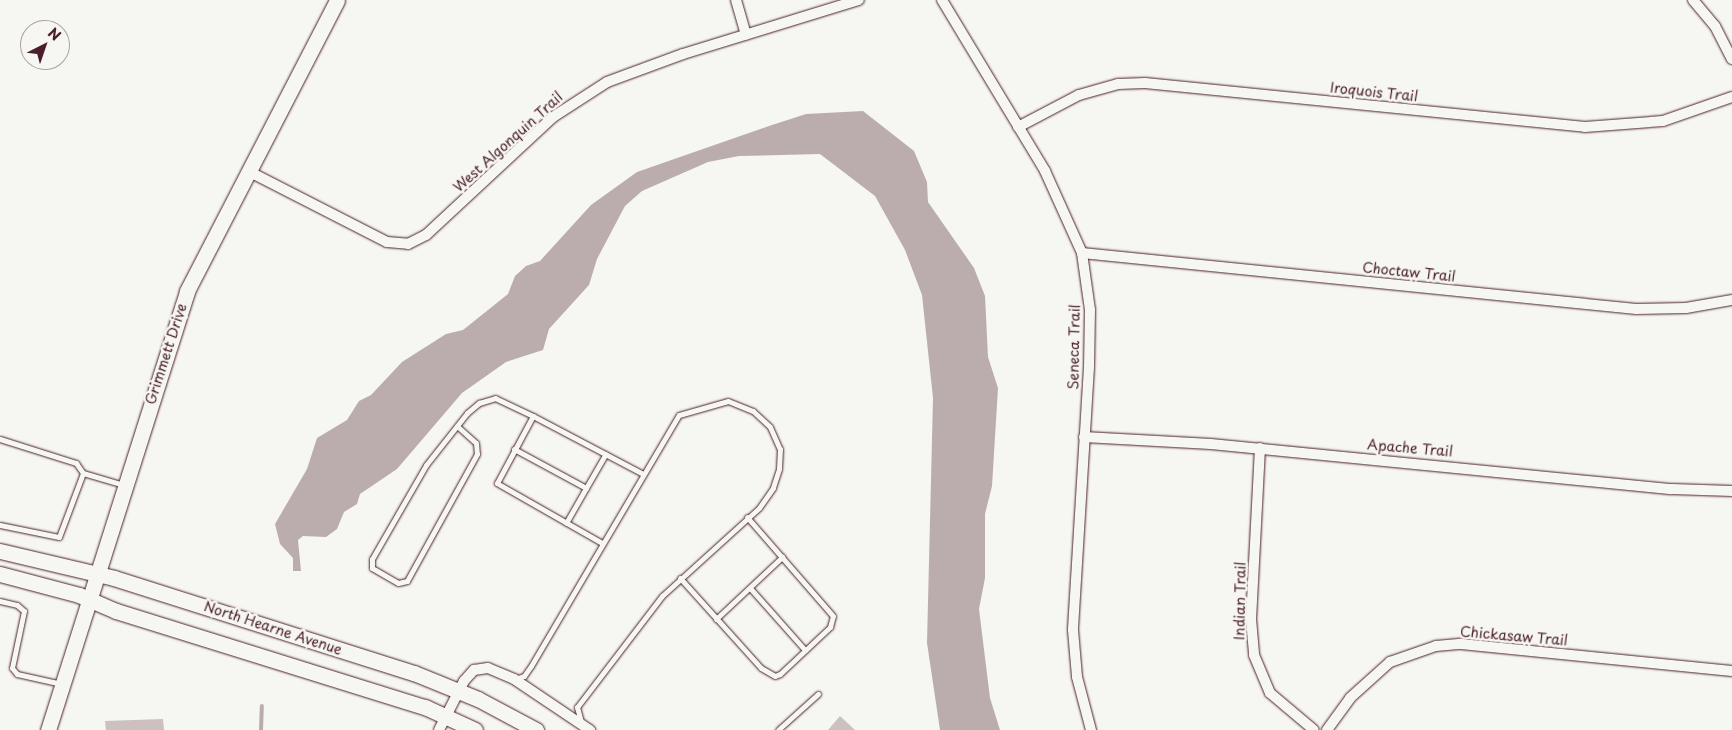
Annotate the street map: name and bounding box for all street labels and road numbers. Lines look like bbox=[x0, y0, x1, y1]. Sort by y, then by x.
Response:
street label: Iroquois Trail bbox=[1329, 79, 1419, 105]
street label: West Algonquin Trail bbox=[450, 88, 566, 196]
street label: Choctaw Trail bbox=[1361, 259, 1457, 285]
street label: Grimmett Drive bbox=[142, 301, 190, 407]
street label: Seneca Trail bbox=[1065, 304, 1083, 390]
street label: Apache Trail bbox=[1366, 436, 1454, 460]
street label: Indian Trail bbox=[1231, 562, 1249, 640]
street label: North Hearne Avenue bbox=[201, 597, 345, 659]
street label: Chickasaw Trail bbox=[1459, 623, 1569, 649]

